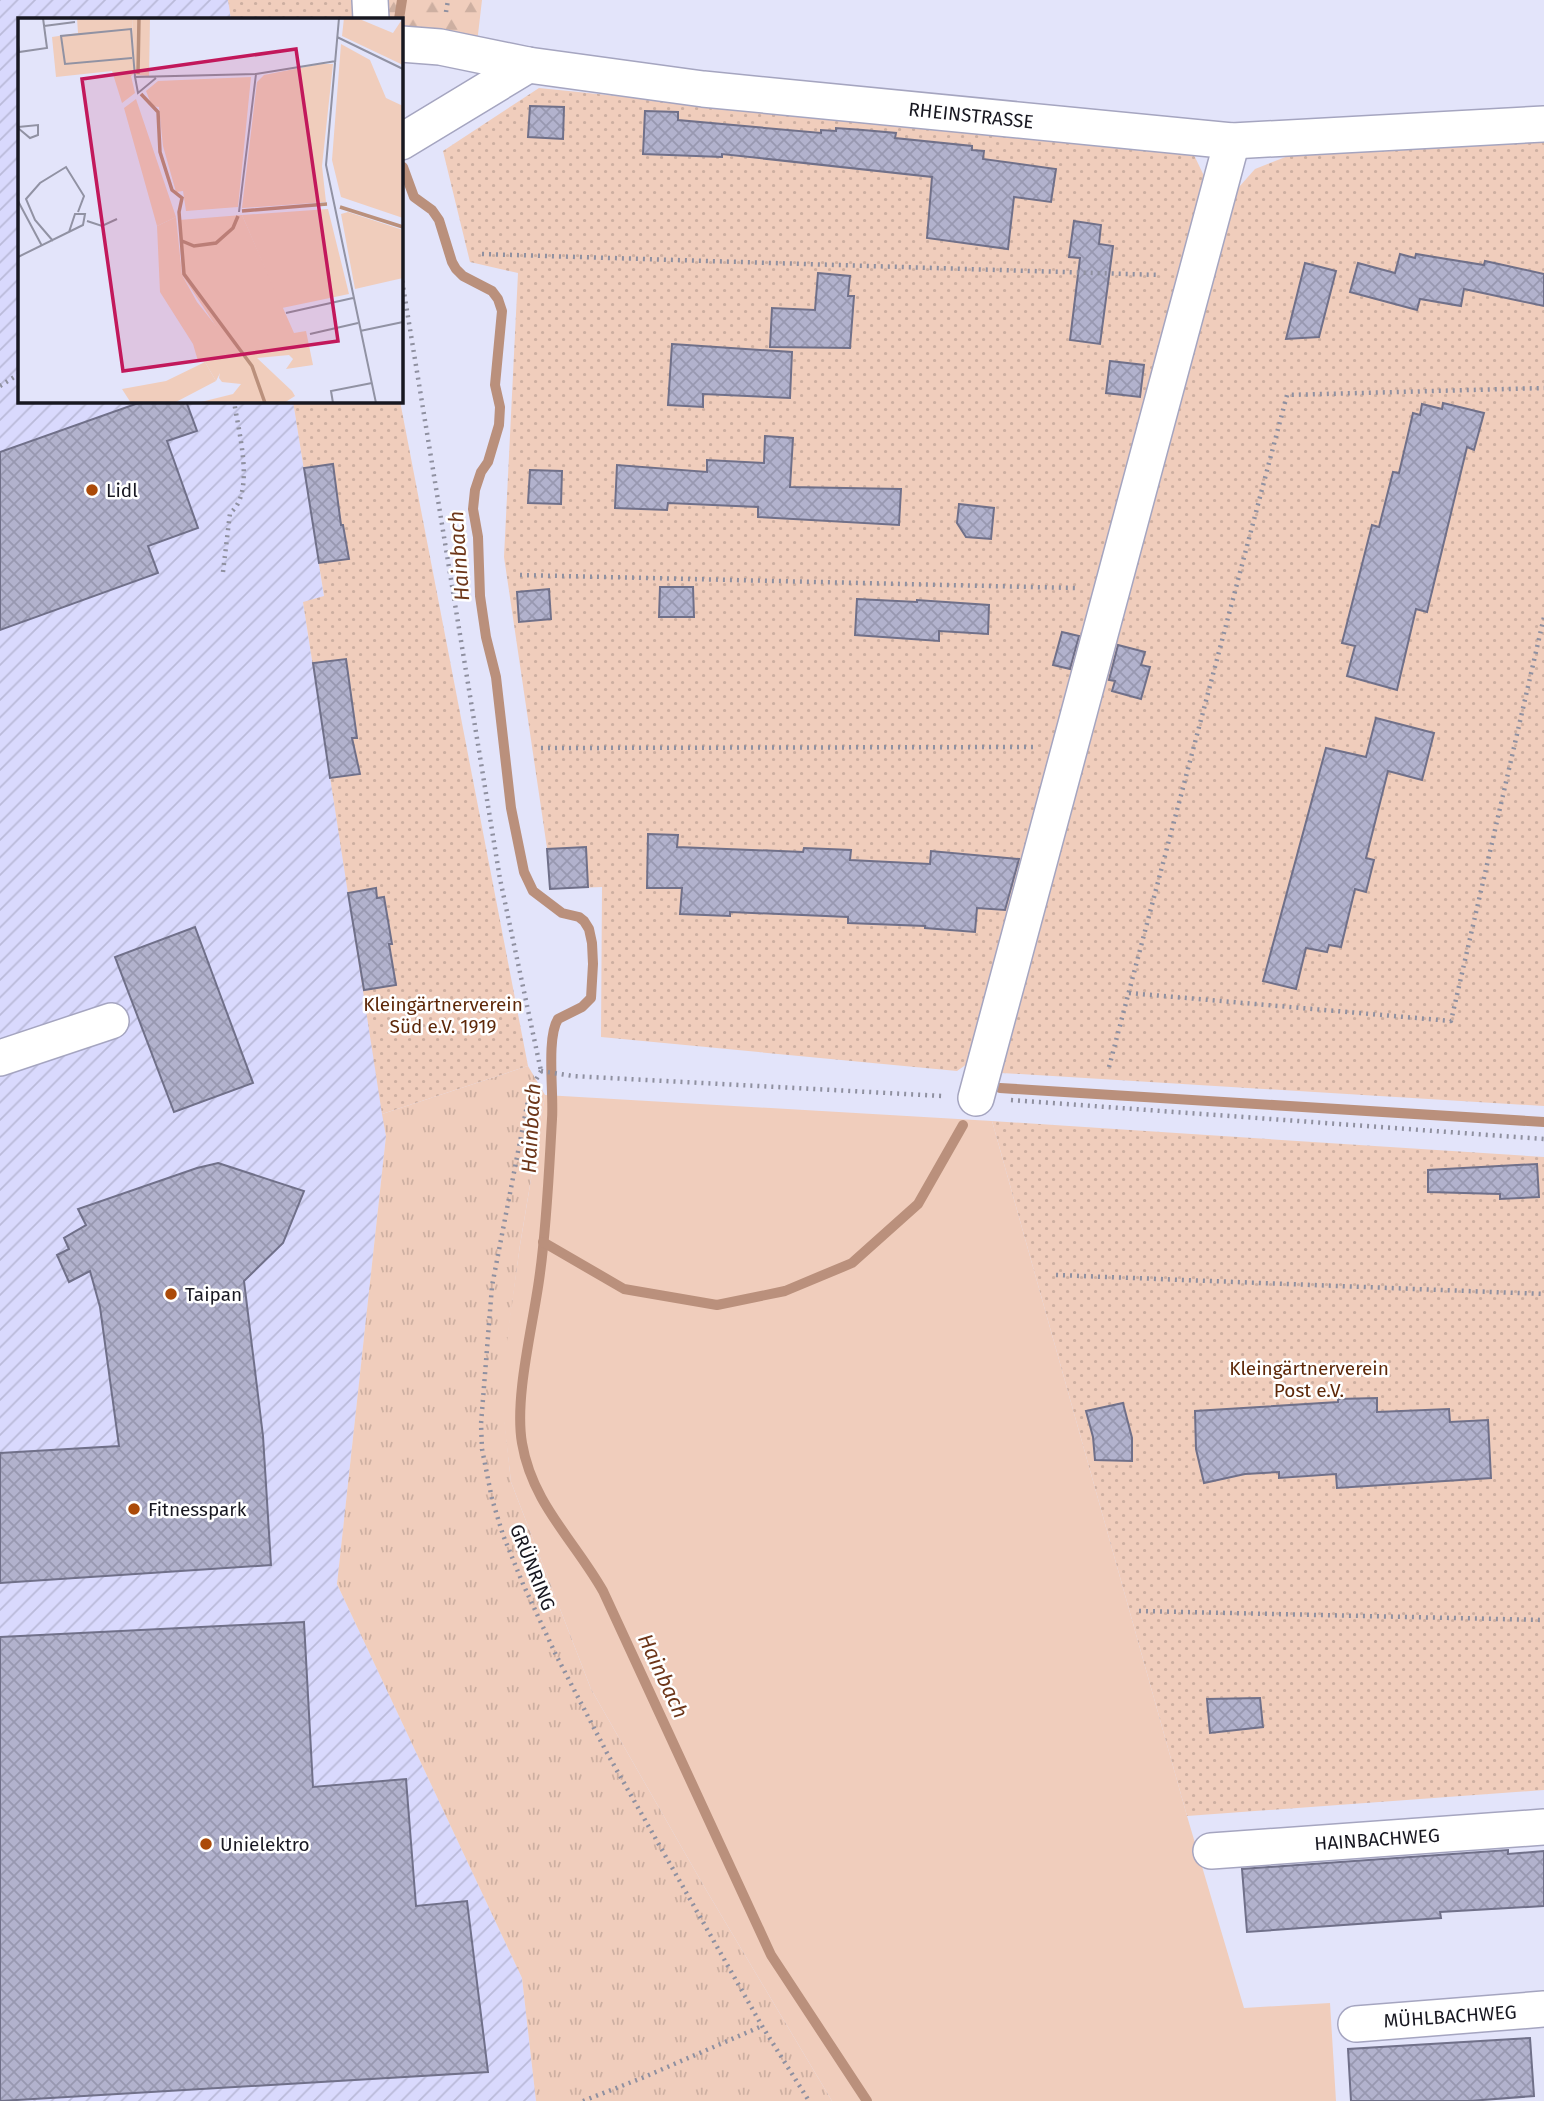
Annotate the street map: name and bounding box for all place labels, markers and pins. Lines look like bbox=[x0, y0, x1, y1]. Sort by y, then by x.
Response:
place label: Lidl bbox=[106, 479, 138, 502]
marker: Lidl bbox=[84, 482, 100, 498]
place label: Taipan bbox=[185, 1283, 242, 1306]
marker: Taipan bbox=[163, 1286, 179, 1302]
place label: Fitnesspark bbox=[148, 1498, 247, 1521]
marker: Fitnesspark bbox=[126, 1501, 142, 1517]
place label: Unielektro bbox=[220, 1833, 310, 1856]
marker: Unielektro bbox=[198, 1836, 214, 1852]

